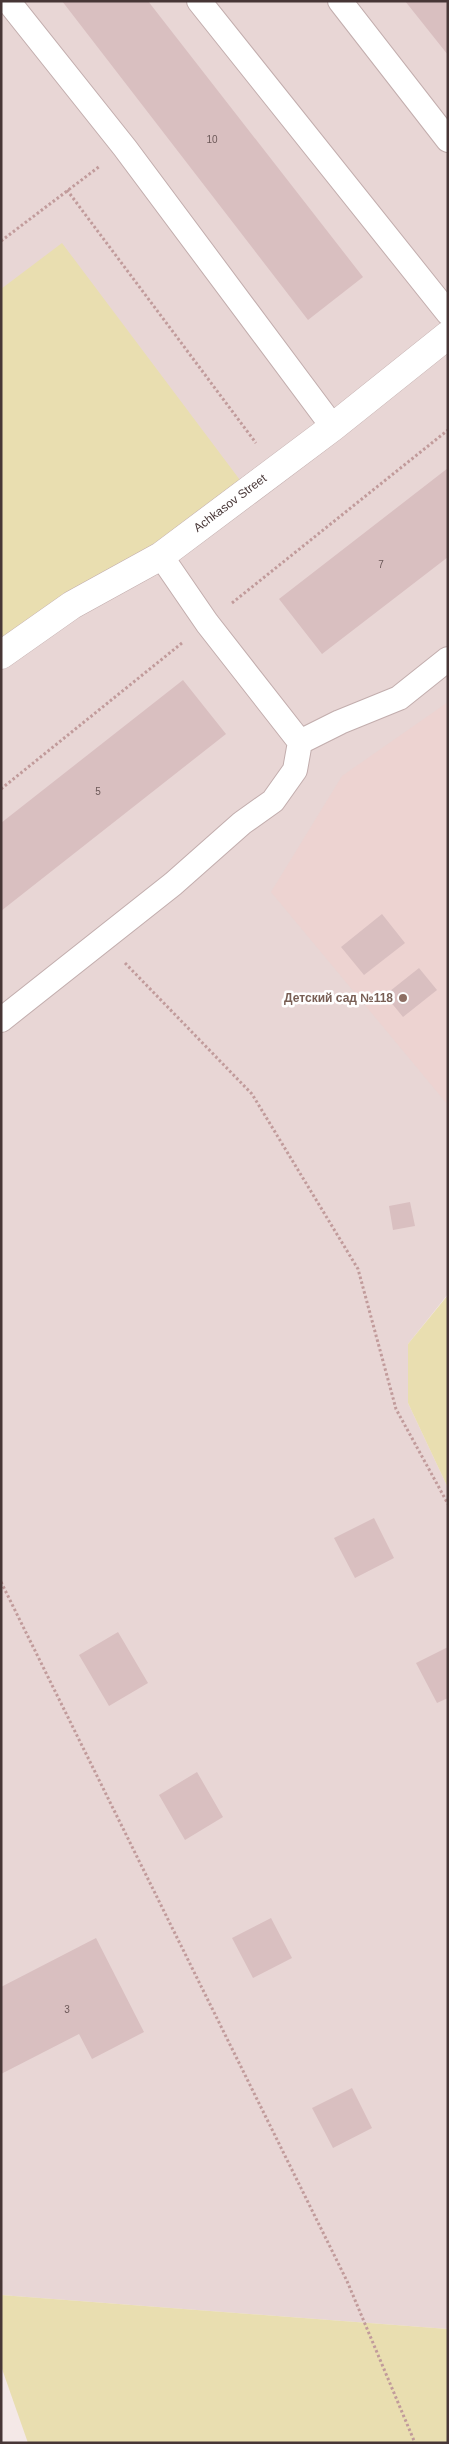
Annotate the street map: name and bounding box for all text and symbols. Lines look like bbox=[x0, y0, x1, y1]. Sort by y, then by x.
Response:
house number: 10 bbox=[206, 134, 218, 145]
street label: Achkasov Street bbox=[191, 471, 270, 535]
house number: 7 bbox=[378, 559, 384, 570]
house number: 5 bbox=[95, 786, 101, 797]
place label: Детский сад №118 bbox=[284, 991, 393, 1005]
marker: Детский сад №118 bbox=[397, 992, 409, 1004]
house number: 3 bbox=[64, 2004, 70, 2015]

